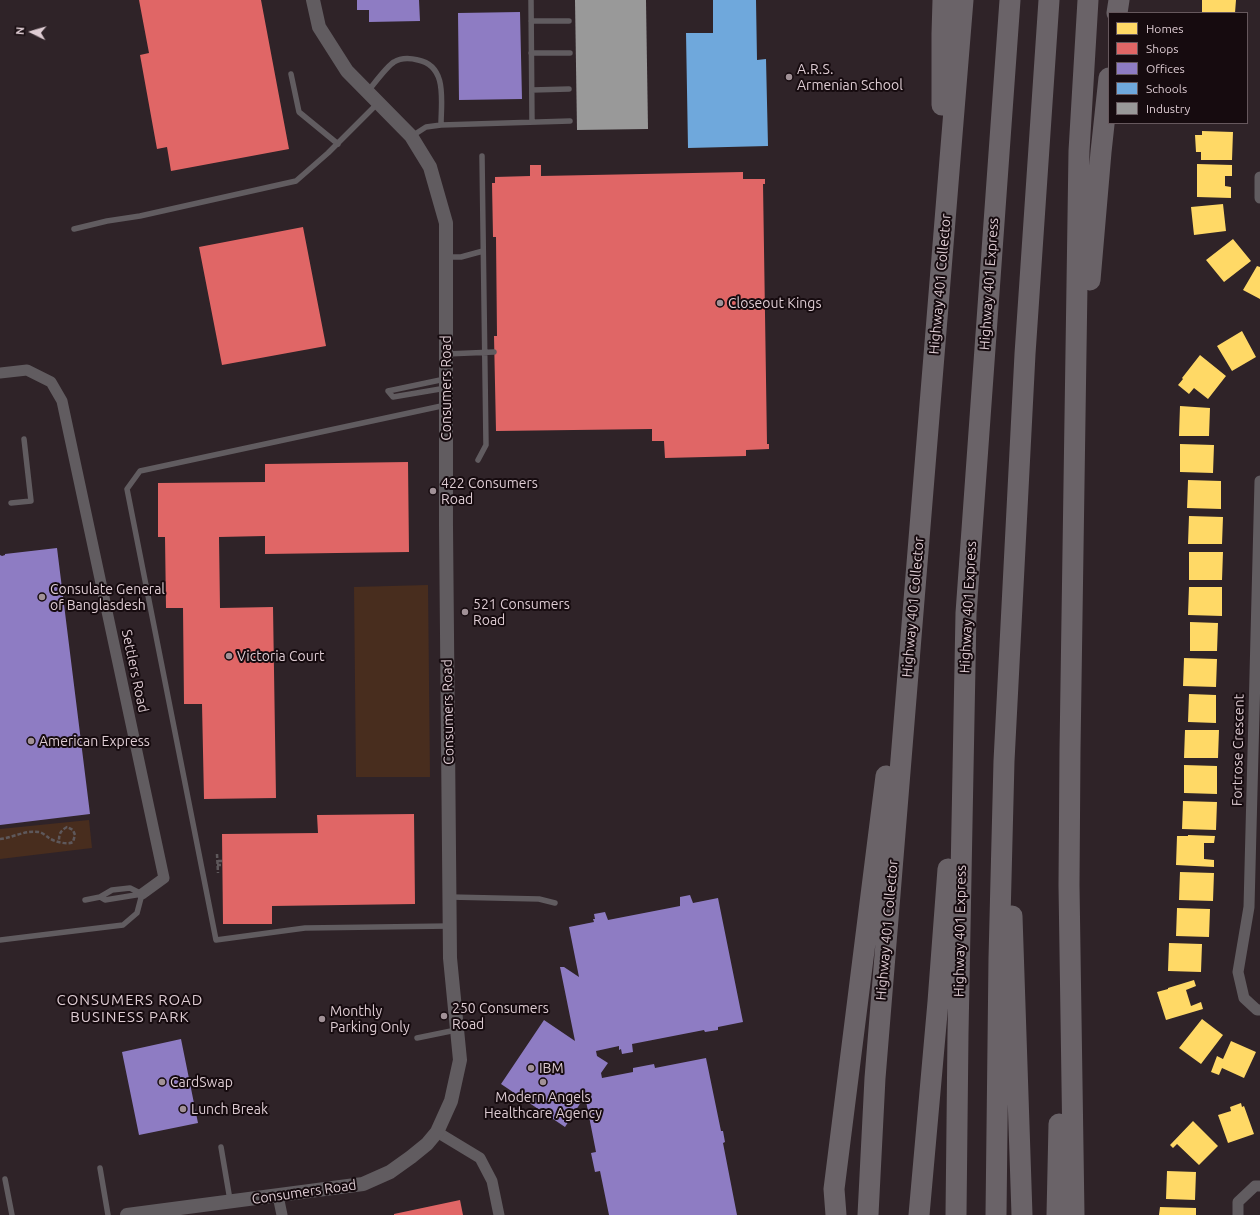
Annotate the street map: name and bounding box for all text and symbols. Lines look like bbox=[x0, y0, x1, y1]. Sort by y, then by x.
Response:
north arrow bbox=[12, 12, 52, 52]
legend bbox=[1108, 12, 1248, 124]
text: Homes bbox=[1146, 22, 1184, 35]
text: N bbox=[14, 26, 26, 36]
text: Shops bbox=[1146, 42, 1178, 55]
place label: A.R.S. Armenian School bbox=[797, 61, 903, 94]
text: Offices bbox=[1146, 62, 1185, 75]
marker: A.R.S. Armenian School bbox=[784, 72, 794, 82]
text: Schools bbox=[1146, 82, 1187, 95]
text: Industry bbox=[1146, 102, 1190, 115]
street label: Highway 401 Collector bbox=[925, 213, 955, 355]
street label: Highway 401 Express bbox=[976, 217, 1002, 351]
place label: Closeout Kings bbox=[728, 295, 821, 311]
marker: Closeout Kings bbox=[715, 298, 725, 308]
street label: Consumers Road bbox=[438, 335, 454, 441]
place label: 422 Consumers Road bbox=[441, 475, 538, 508]
marker: 422 Consumers Road bbox=[428, 486, 438, 496]
street label: Highway 401 Collector bbox=[898, 536, 928, 678]
street label: Highway 401 Express bbox=[956, 540, 980, 674]
place label: Consulate General of Banglasdesh bbox=[50, 581, 165, 614]
marker: Consulate General of Banglasdesh bbox=[37, 592, 47, 602]
place label: 521 Consumers Road bbox=[473, 596, 570, 628]
marker: 521 Consumers Road bbox=[460, 607, 470, 617]
street label: Settlers Road bbox=[118, 628, 152, 714]
place label: Victoria Court bbox=[237, 648, 325, 664]
marker: Victoria Court bbox=[224, 651, 234, 661]
street label: Consumers Road bbox=[439, 659, 457, 765]
street label: Fortrose Crescent bbox=[1229, 694, 1247, 806]
place label: American Express bbox=[39, 733, 150, 749]
marker: American Express bbox=[26, 736, 36, 746]
street label: Highway 401 Collector bbox=[872, 859, 902, 1001]
street label: Highway 401 Express bbox=[950, 865, 970, 997]
district label: CONSUMERS ROAD BUSINESS PARK bbox=[57, 991, 203, 1026]
place label: 250 Consumers Road bbox=[452, 1000, 549, 1032]
place label: Monthly Parking Only bbox=[330, 1003, 410, 1036]
marker: 250 Consumers Road bbox=[439, 1011, 449, 1021]
marker: Monthly Parking Only bbox=[317, 1014, 327, 1024]
place label: IBM bbox=[539, 1060, 564, 1076]
marker: IBM bbox=[526, 1063, 536, 1073]
place label: CardSwap bbox=[170, 1074, 233, 1090]
marker: CardSwap bbox=[157, 1077, 167, 1087]
marker: Modern Angels Healthcare Agency bbox=[538, 1077, 548, 1087]
place label: Modern Angels Healthcare Agency bbox=[484, 1089, 602, 1122]
place label: Lunch Break bbox=[191, 1101, 268, 1117]
marker: Lunch Break bbox=[178, 1104, 188, 1114]
street label: Consumers Road bbox=[251, 1176, 357, 1208]

